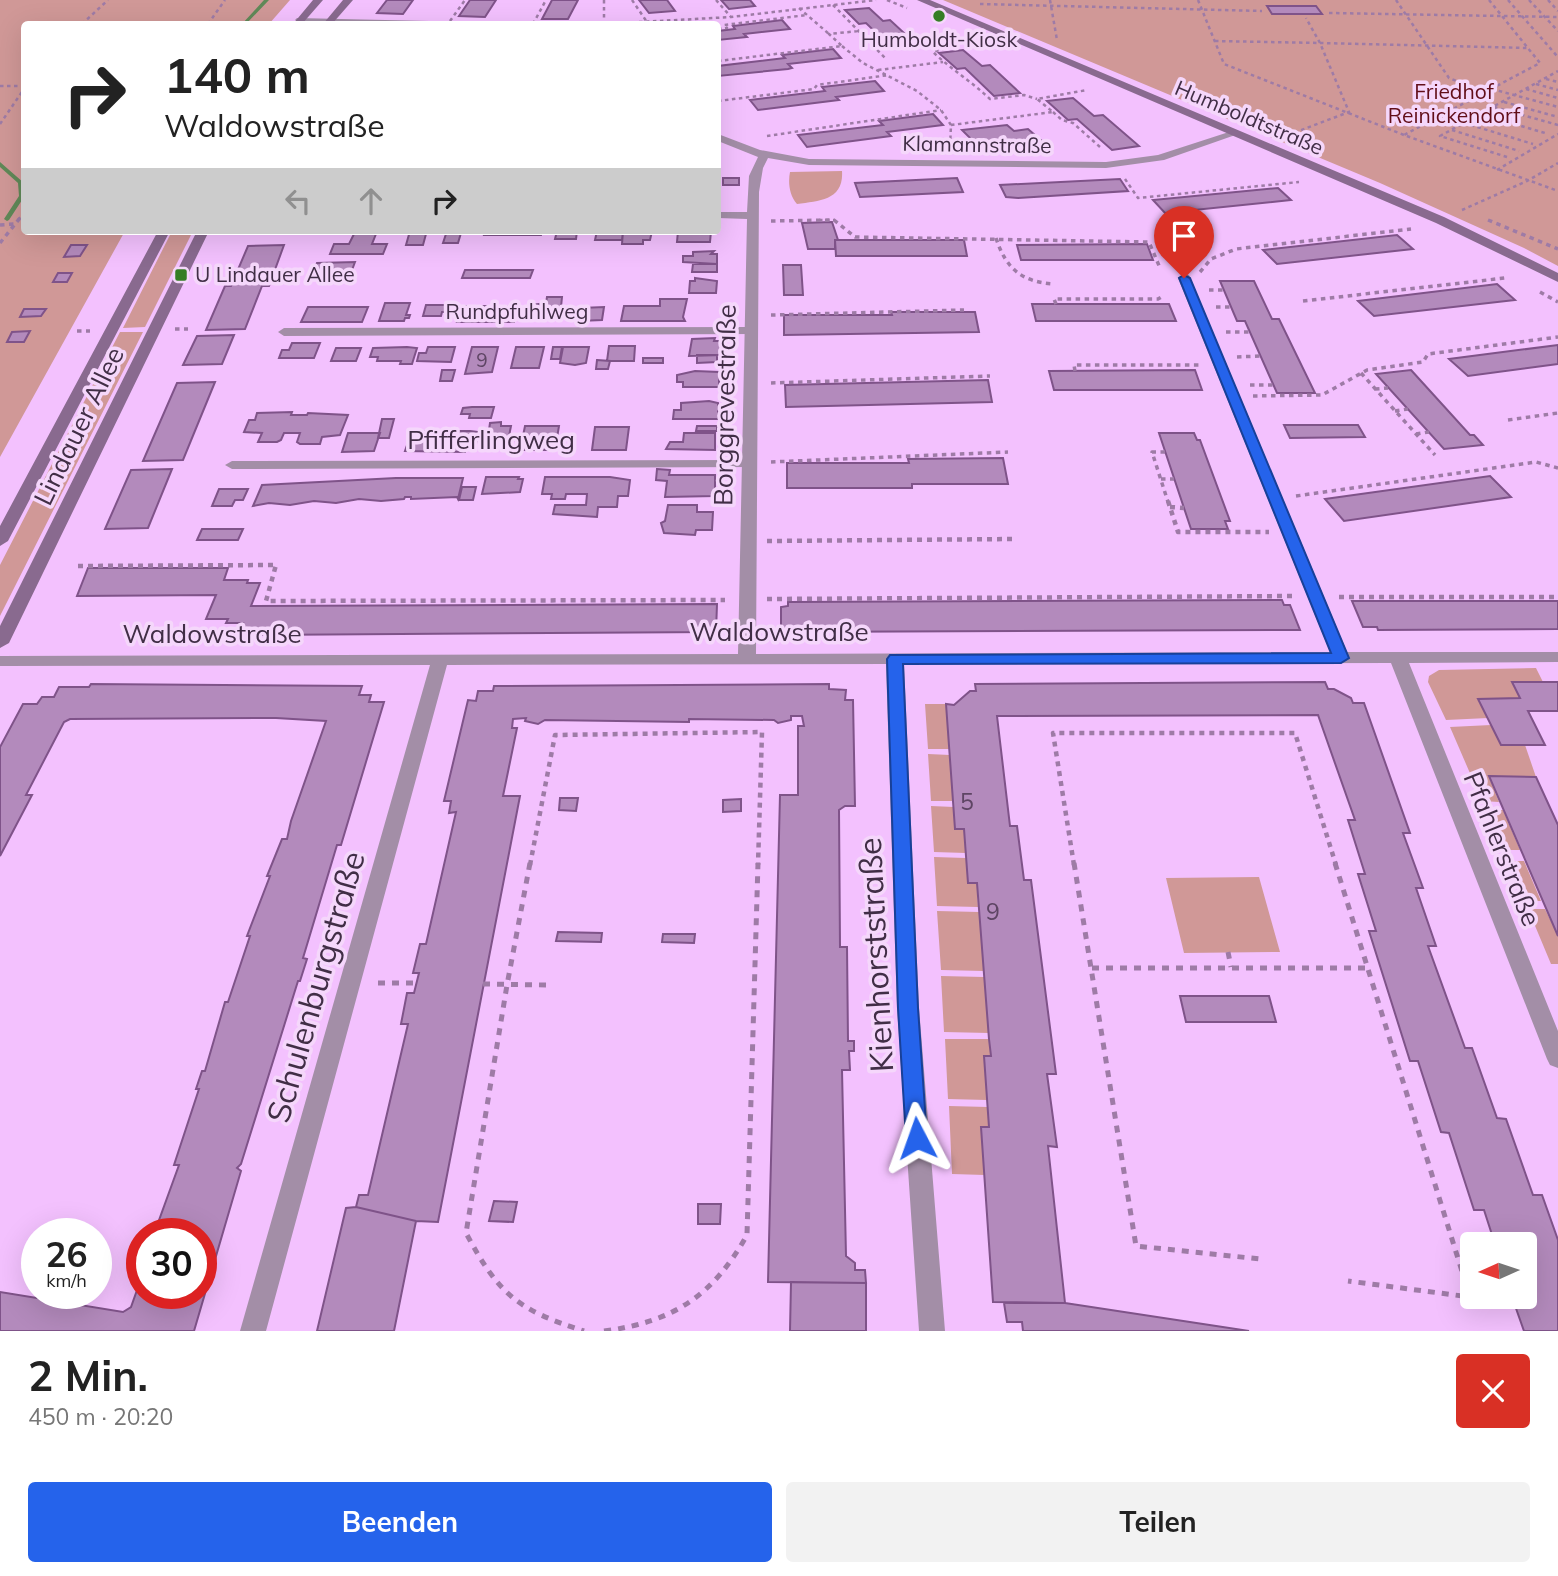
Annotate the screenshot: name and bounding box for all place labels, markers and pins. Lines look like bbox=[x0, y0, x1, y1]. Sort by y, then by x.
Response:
marker: Humboldt-Kiosk bbox=[931, 8, 947, 24]
place label: Humboldt-Kiosk bbox=[861, 26, 1017, 52]
pin bbox=[1154, 206, 1214, 278]
place label: U Lindauer Allee bbox=[195, 261, 355, 287]
marker: U Lindauer Allee bbox=[173, 267, 189, 283]

